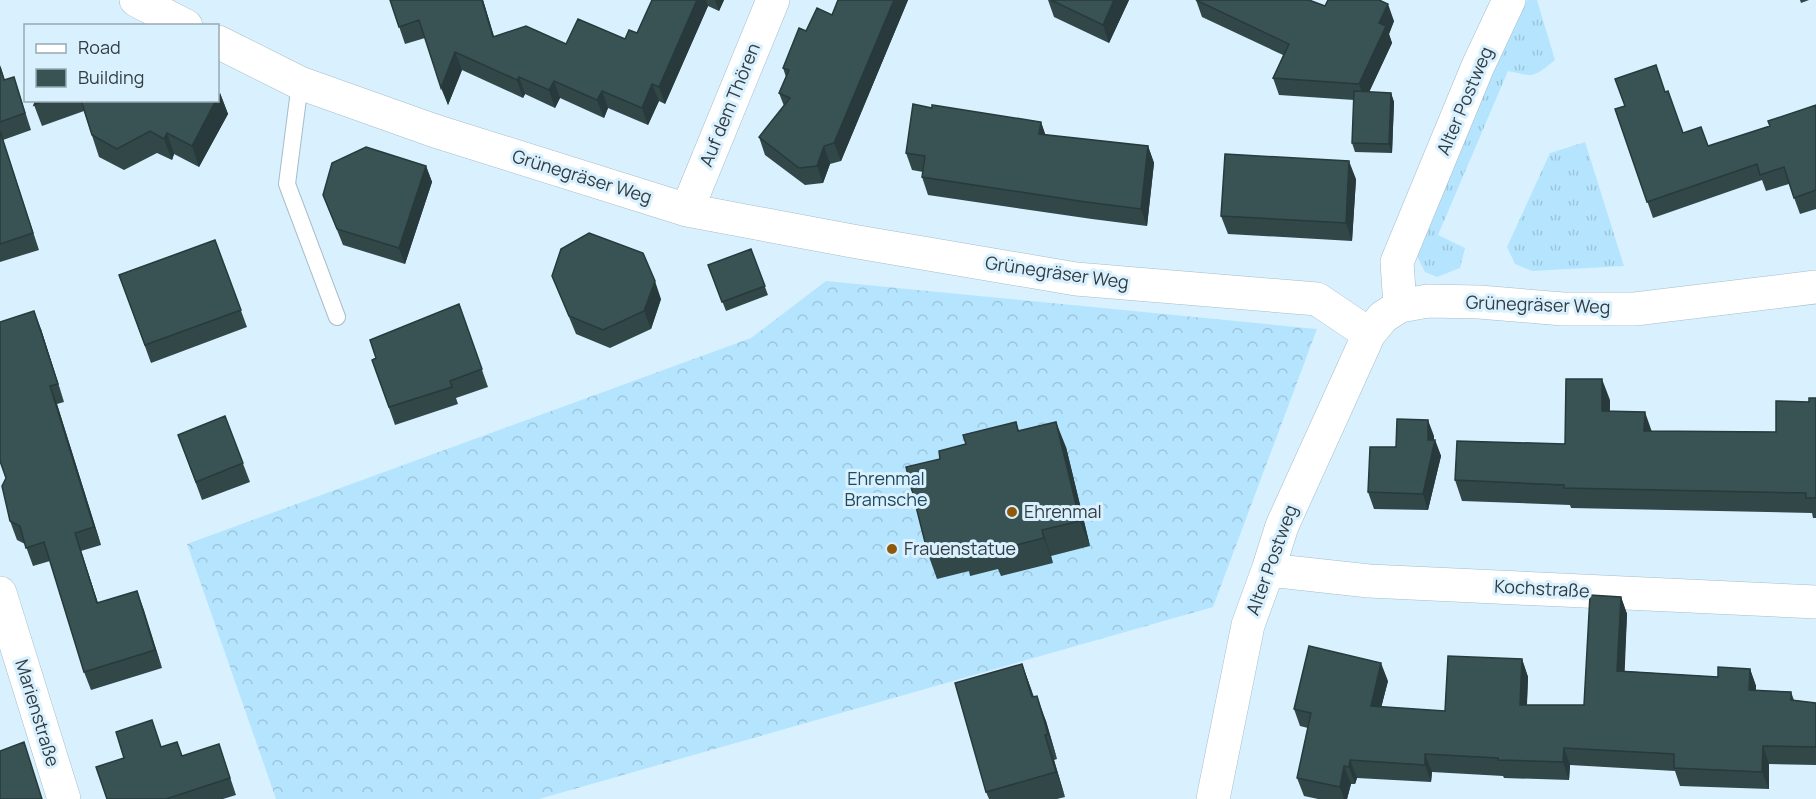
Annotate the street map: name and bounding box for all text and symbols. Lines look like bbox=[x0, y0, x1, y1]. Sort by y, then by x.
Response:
legend bbox=[24, 24, 219, 102]
text: Road bbox=[78, 35, 121, 59]
street label: Auf dem Thören bbox=[693, 39, 765, 170]
street label: Alter Postweg bbox=[1430, 43, 1498, 159]
text: Building bbox=[78, 65, 144, 89]
street label: Grünegräser Weg bbox=[510, 143, 655, 209]
street label: Grünegräser Weg bbox=[984, 250, 1131, 294]
street label: Grünegräser Weg bbox=[1465, 289, 1611, 319]
park label: Ehrenmal Bramsche bbox=[844, 466, 928, 511]
place label: Ehrenmal bbox=[1024, 499, 1102, 523]
street label: Alter Postweg bbox=[1240, 501, 1302, 618]
marker: Ehrenmal bbox=[1005, 505, 1019, 519]
place label: Frauenstatue bbox=[904, 536, 1016, 560]
marker: Frauenstatue bbox=[885, 542, 899, 556]
street label: Kochstraße bbox=[1494, 574, 1590, 602]
street label: Marienstraße bbox=[10, 656, 66, 769]

